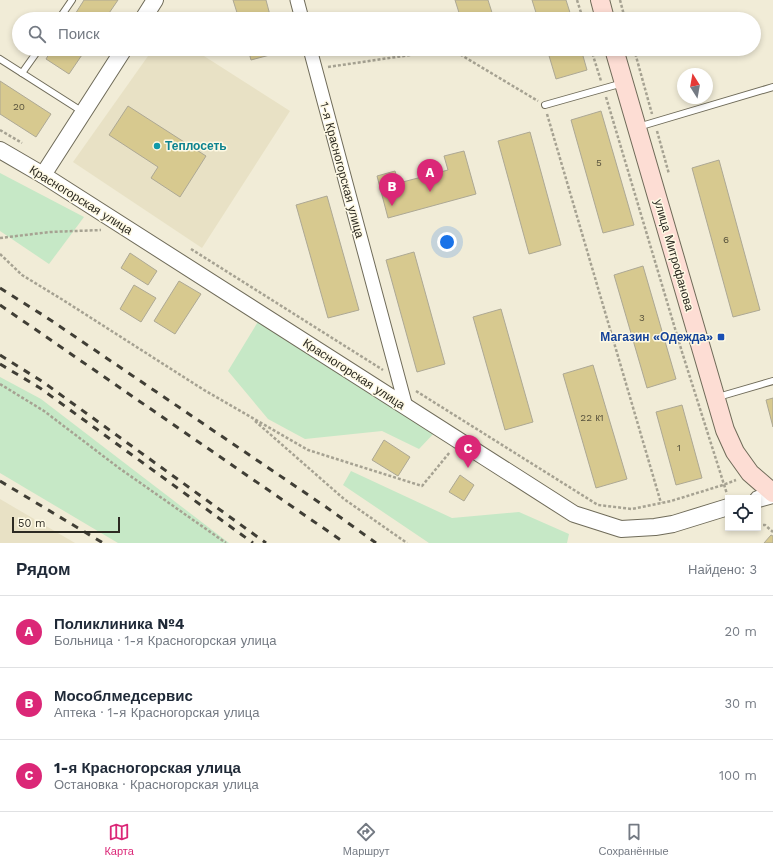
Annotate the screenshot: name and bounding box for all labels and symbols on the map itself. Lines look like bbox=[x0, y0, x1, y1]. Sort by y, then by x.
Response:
north arrow bbox=[677, 68, 713, 104]
street label: 1-я Красногорская улица bbox=[317, 100, 367, 240]
house number: 20 bbox=[13, 101, 25, 112]
place label: Теплосеть bbox=[165, 139, 227, 153]
marker: Теплосеть bbox=[152, 141, 162, 151]
house number: 5 bbox=[596, 157, 602, 168]
pin: A bbox=[417, 159, 443, 192]
street label: Красногорская улица bbox=[27, 163, 135, 238]
pin: B bbox=[379, 173, 405, 206]
street label: улица Митрофанова bbox=[651, 198, 697, 313]
your location bbox=[437, 232, 457, 252]
house number: 6 bbox=[723, 234, 729, 245]
house number: 3 bbox=[639, 312, 645, 323]
place label: Магазин «Одежда» bbox=[600, 330, 713, 344]
marker: Магазин «Одежда» bbox=[716, 332, 726, 342]
street label: Красногорская улица bbox=[300, 336, 408, 412]
house number: 22 к1 bbox=[580, 412, 604, 423]
pin: C bbox=[455, 435, 481, 468]
house number: 1 bbox=[677, 442, 681, 453]
scale bar bbox=[12, 515, 120, 534]

